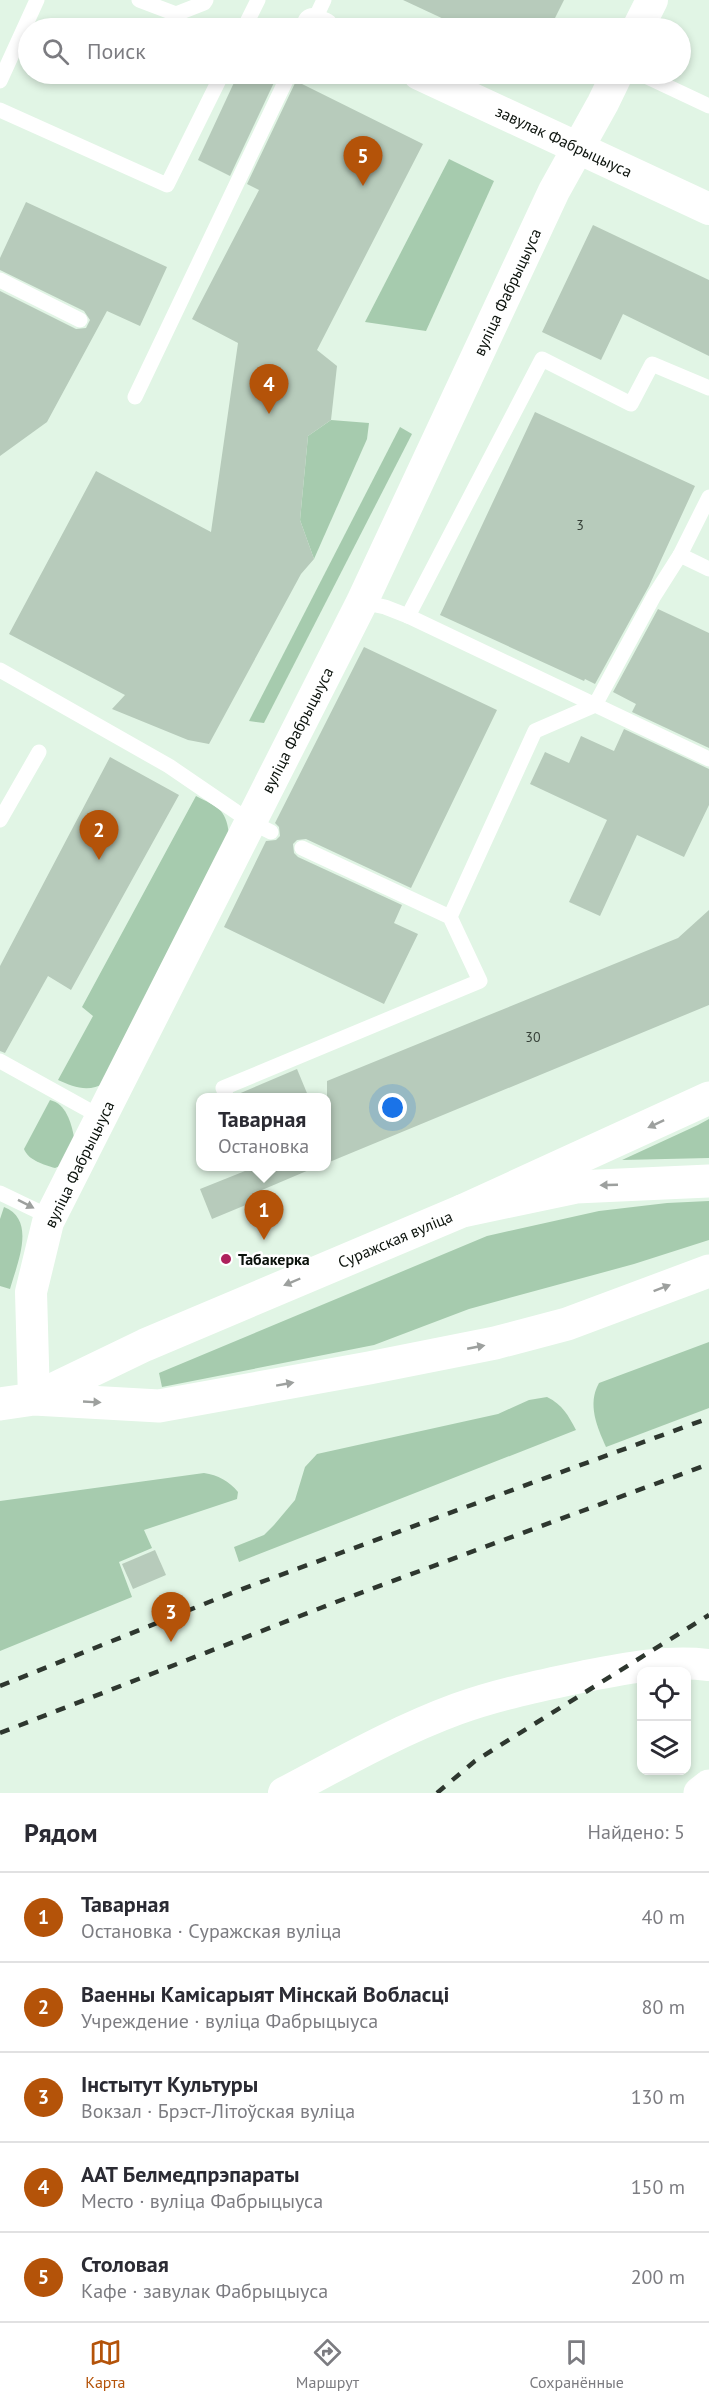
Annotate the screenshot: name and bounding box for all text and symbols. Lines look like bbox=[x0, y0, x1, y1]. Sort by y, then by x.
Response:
search box bbox=[18, 18, 691, 84]
icon: search bbox=[39, 35, 72, 68]
text: Поиск bbox=[87, 37, 146, 65]
street label: завулак Фабрыцыуса bbox=[493, 101, 635, 181]
pin: 5 bbox=[344, 136, 382, 186]
street label: вуліца Фабрыцыуса bbox=[469, 225, 545, 359]
pin: 4 bbox=[250, 364, 288, 414]
house number: 3 bbox=[576, 516, 584, 534]
street label: вуліца Фабрыцыуса bbox=[257, 664, 337, 796]
pin: 2 bbox=[80, 810, 118, 860]
house number: 30 bbox=[525, 1028, 541, 1046]
popup bbox=[196, 1093, 331, 1171]
your location bbox=[378, 1093, 407, 1122]
street label: вуліца Фабрыцыуса bbox=[40, 1097, 118, 1231]
text: Таварная bbox=[218, 1105, 306, 1133]
one-way arrow bbox=[648, 1119, 665, 1128]
text: Остановка bbox=[218, 1133, 309, 1159]
one-way arrow bbox=[599, 1181, 618, 1190]
pin: 1 bbox=[244, 1190, 284, 1240]
one-way arrow bbox=[17, 1199, 34, 1209]
street label: Суражская вуліца bbox=[335, 1206, 455, 1272]
place label: Табакерка bbox=[238, 1249, 310, 1269]
marker: Табакерка bbox=[219, 1252, 233, 1266]
one-way arrow bbox=[283, 1278, 300, 1287]
one-way arrow bbox=[653, 1283, 671, 1293]
one-way arrow bbox=[467, 1342, 486, 1351]
one-way arrow bbox=[275, 1379, 294, 1388]
one-way arrow bbox=[82, 1398, 101, 1407]
pin: 3 bbox=[152, 1592, 190, 1642]
map controls bbox=[637, 1667, 691, 1775]
button: locate bbox=[637, 1667, 691, 1721]
button: layers bbox=[637, 1721, 691, 1775]
text: Рядом bbox=[24, 1816, 98, 1849]
text: Найдено: 5 bbox=[588, 1819, 685, 1845]
text: Таварная bbox=[81, 1890, 169, 1918]
text: 1 bbox=[38, 1904, 49, 1930]
text: 40 m bbox=[642, 1904, 685, 1930]
text: Остановка · Суражская вуліца bbox=[81, 1918, 341, 1944]
text: Ваенны Камісарыят Мінскай Вобласці bbox=[81, 1980, 449, 2008]
text: 2 bbox=[38, 1994, 49, 2020]
text: 80 m bbox=[642, 1994, 685, 2020]
text: Учреждение · вуліца Фабрыцыуса bbox=[81, 2008, 378, 2034]
text: Інстытут Культуры bbox=[81, 2070, 258, 2098]
text: 3 bbox=[38, 2084, 49, 2110]
text: 130 m bbox=[631, 2084, 685, 2110]
text: Вокзал · Брэст-Літоўская вуліца bbox=[81, 2098, 355, 2124]
text: ААТ Белмедпрэпараты bbox=[81, 2160, 299, 2188]
text: 4 bbox=[38, 2174, 49, 2200]
text: 150 m bbox=[631, 2174, 685, 2200]
text: Место · вуліца Фабрыцыуса bbox=[81, 2188, 323, 2214]
text: Столовая bbox=[81, 2250, 169, 2278]
text: 5 bbox=[38, 2264, 49, 2290]
text: 200 m bbox=[631, 2264, 685, 2290]
text: Кафе · завулак Фабрыцыуса bbox=[81, 2278, 328, 2304]
tab: Карта bbox=[85, 2336, 126, 2392]
tab: Маршрут bbox=[296, 2336, 359, 2392]
tab: Сохранённые bbox=[529, 2336, 624, 2392]

